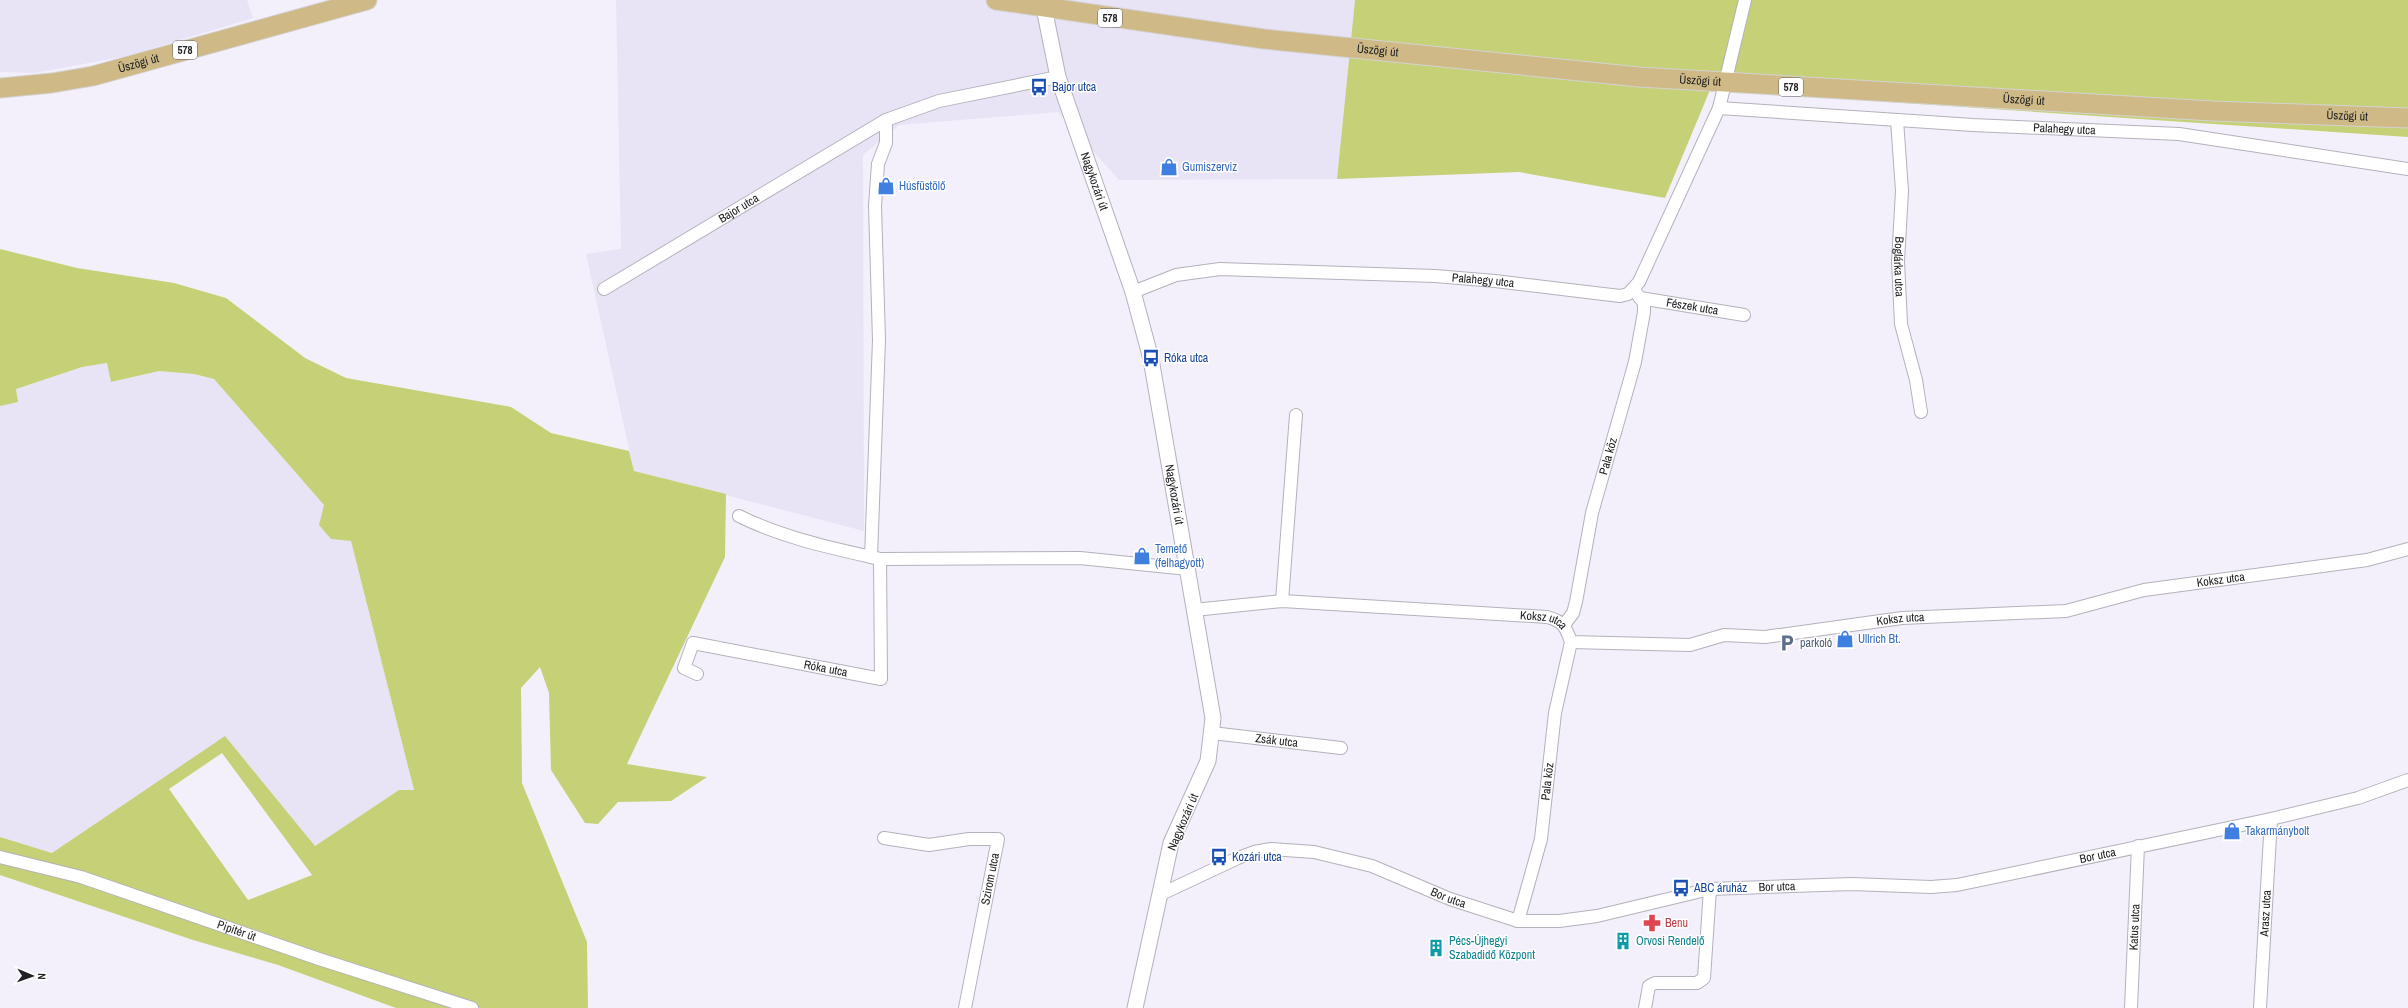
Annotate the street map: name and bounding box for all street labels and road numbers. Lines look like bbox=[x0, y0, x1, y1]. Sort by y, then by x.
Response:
road number: 578 bbox=[1098, 9, 1122, 27]
street label: Üszögi út bbox=[1356, 39, 1399, 61]
road number: 578 bbox=[173, 41, 197, 59]
street label: Üszögi út bbox=[116, 50, 161, 77]
street label: Üszögi út bbox=[1679, 70, 1722, 90]
road number: 578 bbox=[1779, 78, 1803, 96]
street label: Üszögi út bbox=[2002, 90, 2045, 109]
street label: Üszögi út bbox=[2326, 106, 2369, 125]
street label: Palahegy utca bbox=[2033, 120, 2096, 138]
street label: Nagykozári út bbox=[1077, 150, 1112, 213]
street label: Bajor utca bbox=[716, 190, 762, 227]
street label: Boglárka utca bbox=[1890, 236, 1908, 298]
street label: Palahegy utca bbox=[1451, 269, 1516, 291]
street label: Fészek utca bbox=[1665, 294, 1720, 319]
street label: Pala köz bbox=[1595, 436, 1621, 476]
street label: Nagykozári út bbox=[1161, 463, 1187, 526]
street label: Koksz utca bbox=[2196, 568, 2246, 591]
street label: Koksz utca bbox=[1520, 607, 1571, 633]
street label: Koksz utca bbox=[1875, 609, 1925, 629]
street label: Róka utca bbox=[802, 656, 850, 681]
street label: Zsák utca bbox=[1254, 730, 1299, 751]
street label: Pala köz bbox=[1537, 762, 1557, 801]
street label: Nagykozári út bbox=[1164, 791, 1202, 853]
street label: Bor utca bbox=[2078, 844, 2118, 867]
street label: Szirom utca bbox=[977, 851, 1003, 906]
street label: Bor utca bbox=[1758, 878, 1796, 895]
street label: Bor utca bbox=[1428, 884, 1468, 912]
street label: Arasz utca bbox=[2256, 889, 2275, 938]
street label: Katus utca bbox=[2125, 903, 2144, 951]
street label: Pipitér út bbox=[215, 917, 258, 945]

